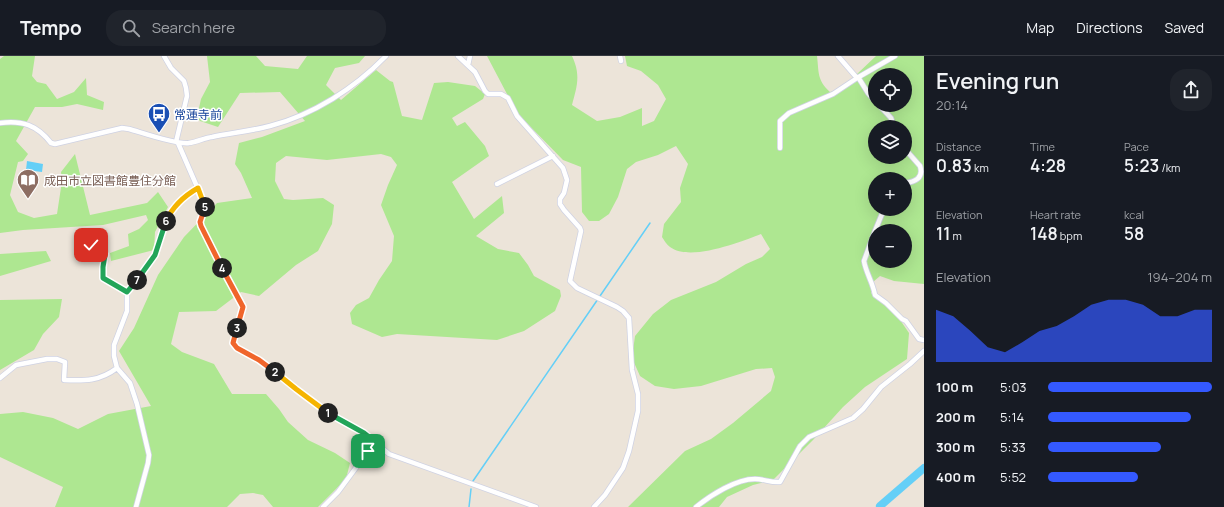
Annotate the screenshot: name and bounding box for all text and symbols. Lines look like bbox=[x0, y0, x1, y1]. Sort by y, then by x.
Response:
search box bbox=[106, 10, 386, 46]
text: Tempo bbox=[20, 15, 82, 41]
icon: search bbox=[120, 17, 142, 39]
text: Search here bbox=[152, 17, 235, 38]
text: Map bbox=[1026, 18, 1054, 37]
text: Directions bbox=[1076, 18, 1143, 37]
text: Saved bbox=[1165, 18, 1204, 37]
text: Evening run bbox=[936, 66, 1059, 96]
map controls bbox=[868, 68, 912, 268]
button: locate bbox=[868, 68, 912, 112]
button: share bbox=[1170, 69, 1212, 111]
text: 20:14 bbox=[936, 96, 968, 114]
bus stop icon: 常蓮寺前 bbox=[146, 101, 172, 134]
place label: 常蓮寺前 bbox=[174, 106, 222, 123]
button: layers bbox=[868, 120, 912, 164]
text: Distance bbox=[936, 139, 981, 154]
text: Time bbox=[1030, 139, 1055, 154]
text: Pace bbox=[1124, 139, 1149, 154]
text: 0.83 bbox=[936, 154, 972, 177]
text: 4:28 bbox=[1030, 154, 1066, 177]
text: 5:23 bbox=[1124, 154, 1159, 177]
text: km bbox=[972, 160, 989, 175]
text: /km bbox=[1159, 160, 1180, 175]
library icon: 成田市立図書館豊住分館 bbox=[15, 167, 41, 200]
place label: 成田市立図書館豊住分館 bbox=[44, 172, 176, 189]
button: + bbox=[868, 172, 912, 216]
pin: 5 bbox=[195, 197, 215, 217]
text: 5 bbox=[202, 199, 208, 214]
text: Elevation bbox=[936, 207, 982, 222]
text: Heart rate bbox=[1030, 207, 1081, 222]
text: kcal bbox=[1124, 207, 1144, 222]
pin: 6 bbox=[156, 211, 176, 231]
text: 6 bbox=[163, 213, 169, 228]
text: 11 bbox=[936, 222, 950, 245]
text: 148 bbox=[1030, 222, 1058, 245]
text: 58 bbox=[1124, 222, 1144, 245]
button: − bbox=[868, 224, 912, 268]
pin bbox=[74, 228, 108, 262]
text: m bbox=[950, 228, 962, 243]
text: bpm bbox=[1058, 228, 1082, 243]
icon: check bbox=[80, 234, 102, 256]
pin: 4 bbox=[212, 258, 232, 278]
text: 4 bbox=[219, 260, 225, 275]
text: Elevation bbox=[936, 268, 991, 286]
text: 194–204 m bbox=[1148, 268, 1212, 286]
pin: 7 bbox=[127, 270, 147, 290]
text: 7 bbox=[134, 272, 140, 287]
pin: 3 bbox=[227, 318, 247, 338]
text: 3 bbox=[234, 320, 240, 335]
pin: 2 bbox=[265, 362, 285, 382]
text: 2 bbox=[272, 364, 278, 379]
text: 100 m bbox=[936, 378, 973, 396]
text: 5:03 bbox=[1000, 378, 1027, 396]
pin: 1 bbox=[318, 403, 338, 423]
text: 1 bbox=[326, 405, 330, 420]
text: 200 m bbox=[936, 408, 975, 426]
text: 5:14 bbox=[1000, 408, 1024, 426]
pin bbox=[351, 434, 385, 468]
text: 300 m bbox=[936, 438, 975, 456]
text: 5:33 bbox=[1000, 438, 1026, 456]
icon: arrive bbox=[357, 440, 379, 462]
text: 400 m bbox=[936, 468, 975, 486]
text: 5:52 bbox=[1000, 468, 1026, 486]

